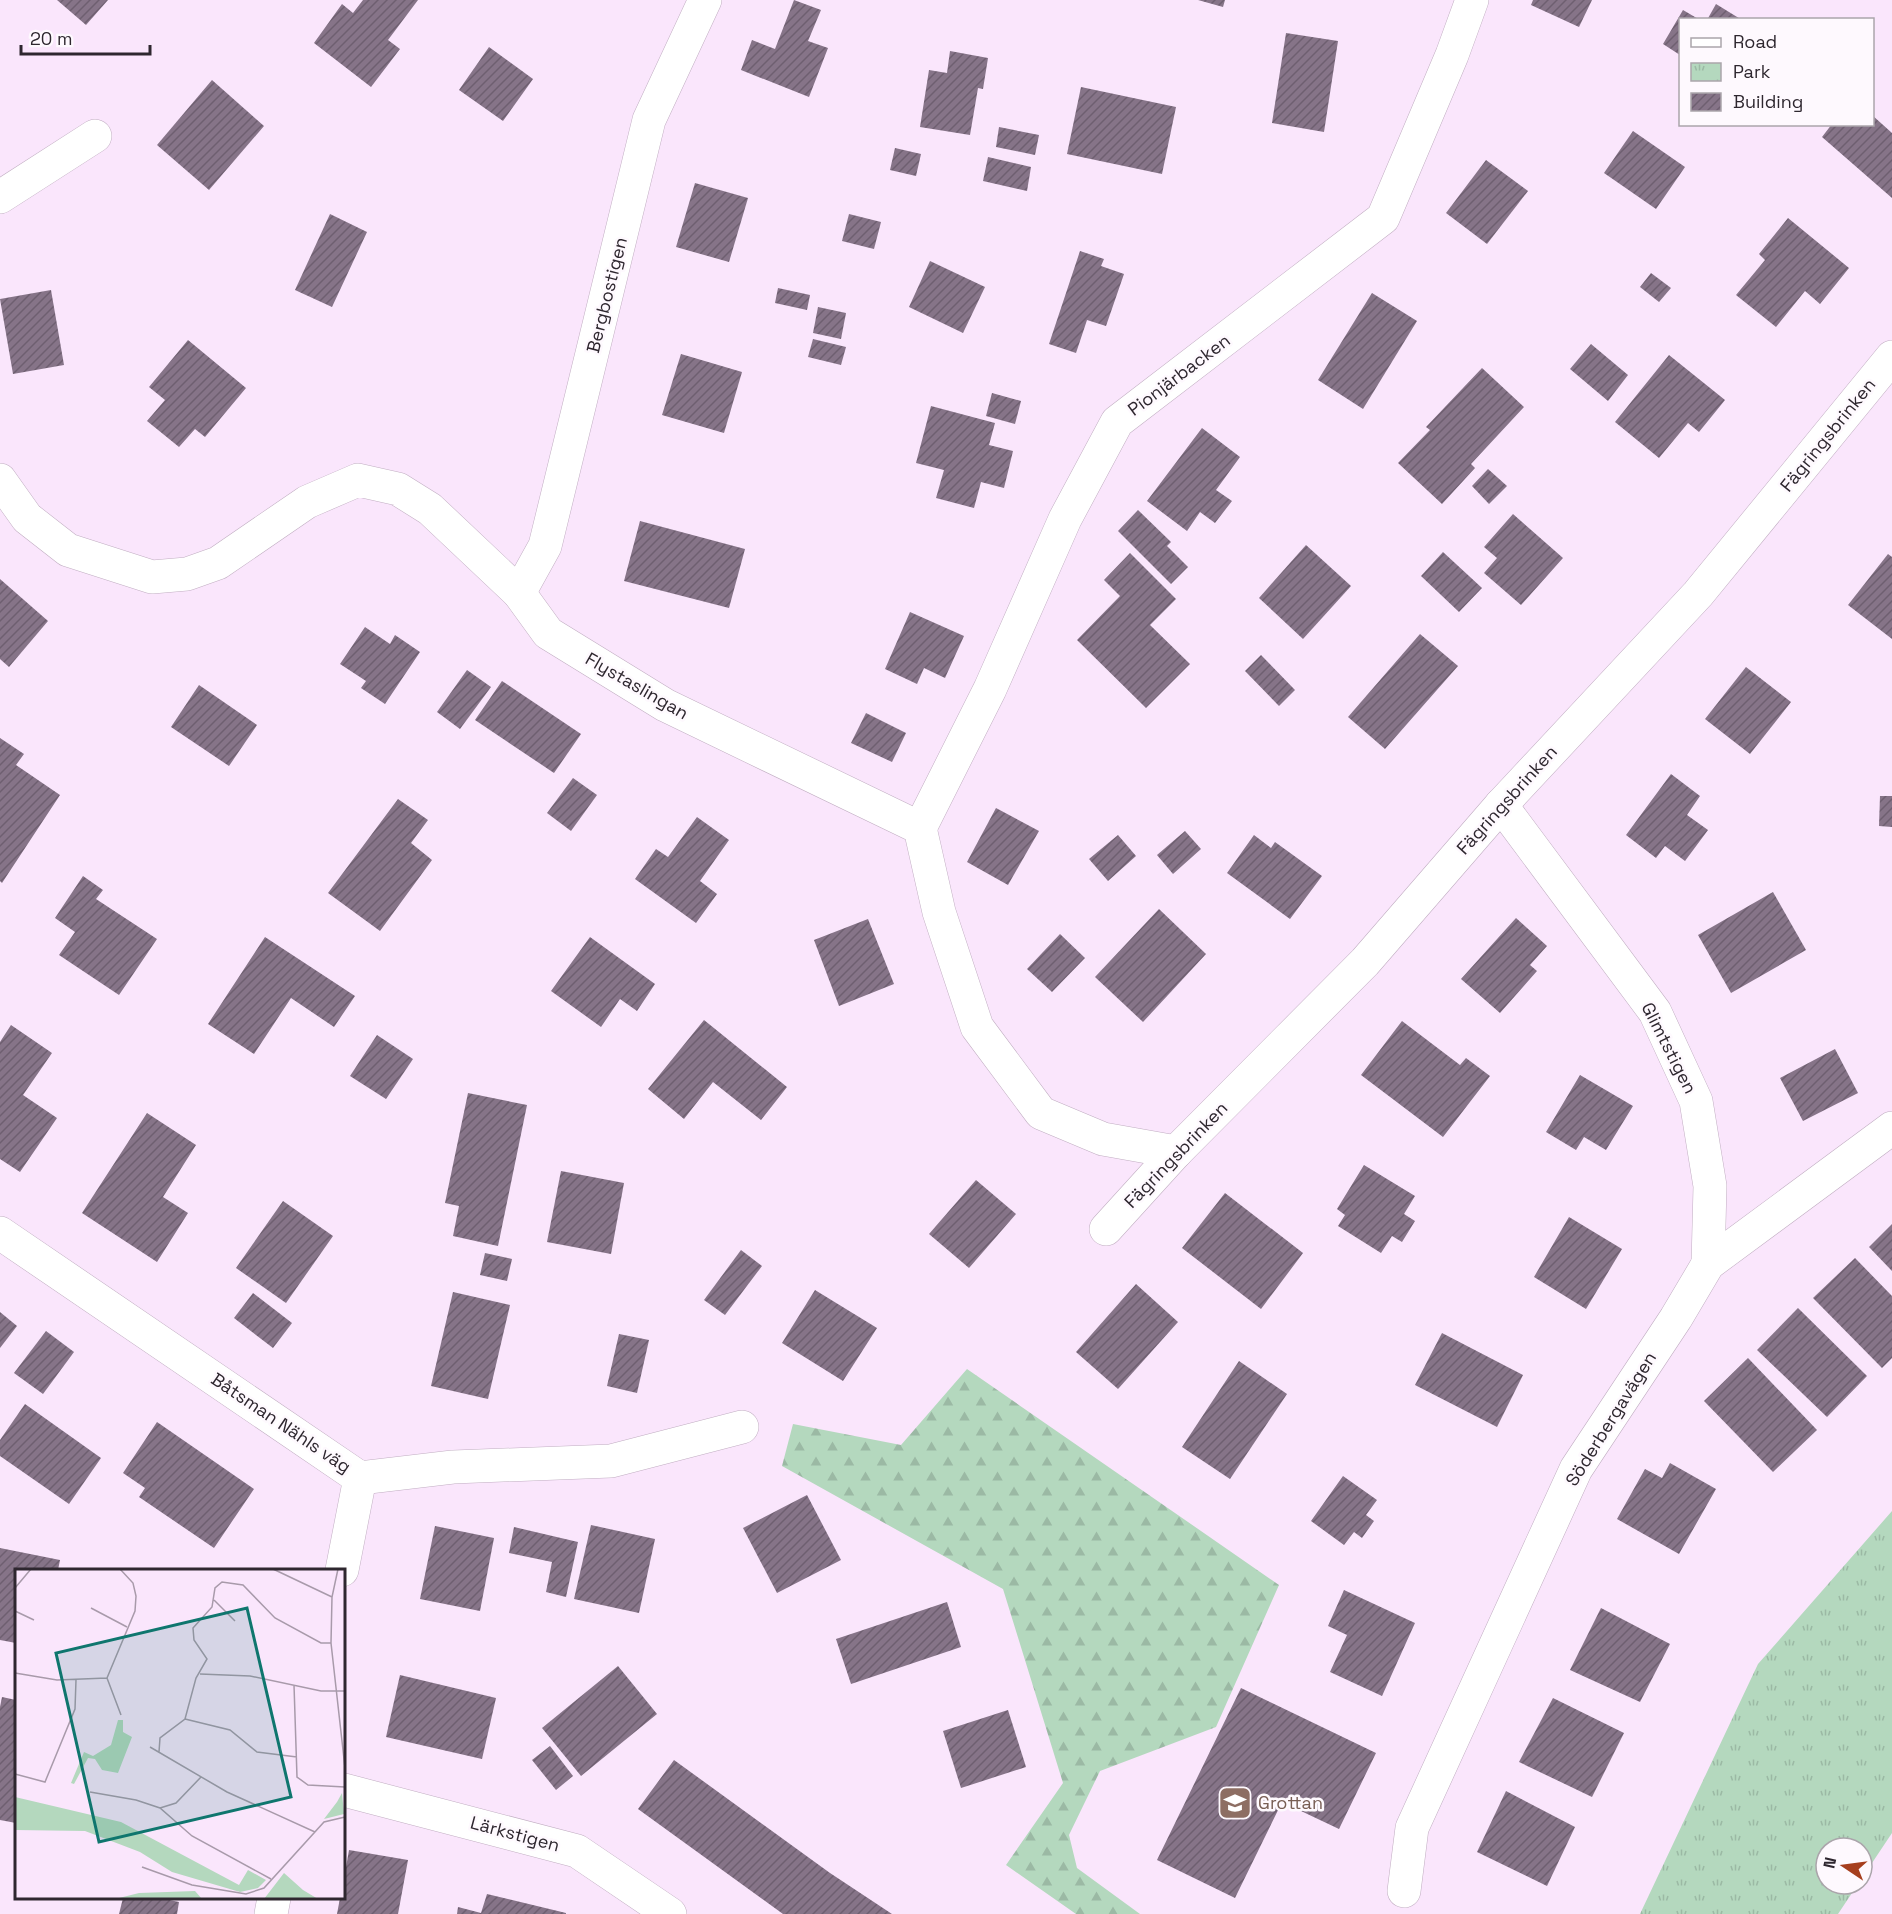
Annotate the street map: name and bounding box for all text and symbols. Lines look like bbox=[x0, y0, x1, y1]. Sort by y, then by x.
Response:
scale bar bbox=[21, 18, 150, 56]
legend bbox=[1679, 18, 1874, 126]
text: 20 m bbox=[30, 27, 73, 50]
text: Road bbox=[1733, 30, 1777, 53]
text: Park bbox=[1733, 60, 1771, 83]
text: Building bbox=[1733, 90, 1803, 113]
street label: Bergbostigen bbox=[581, 235, 632, 355]
street label: Pionjärbacken bbox=[1123, 329, 1234, 421]
street label: Fägringsbrinken bbox=[1775, 373, 1880, 496]
street label: Flystaslingan bbox=[582, 647, 693, 724]
street label: Fägringsbrinken bbox=[1451, 740, 1562, 859]
street label: Glimtstigen bbox=[1637, 998, 1702, 1097]
street label: Fägringsbrinken bbox=[1119, 1097, 1232, 1213]
street label: Söderbergavägen bbox=[1560, 1347, 1661, 1490]
street label: Båtsman Nähls väg bbox=[207, 1367, 356, 1478]
inset map bbox=[15, 1569, 345, 1899]
school or university icon: Grottan bbox=[1217, 1785, 1253, 1821]
place label: Grottan bbox=[1258, 1791, 1323, 1814]
street label: Lärkstigen bbox=[468, 1811, 562, 1856]
north arrow bbox=[1814, 1836, 1874, 1896]
text: N bbox=[1818, 1855, 1841, 1870]

